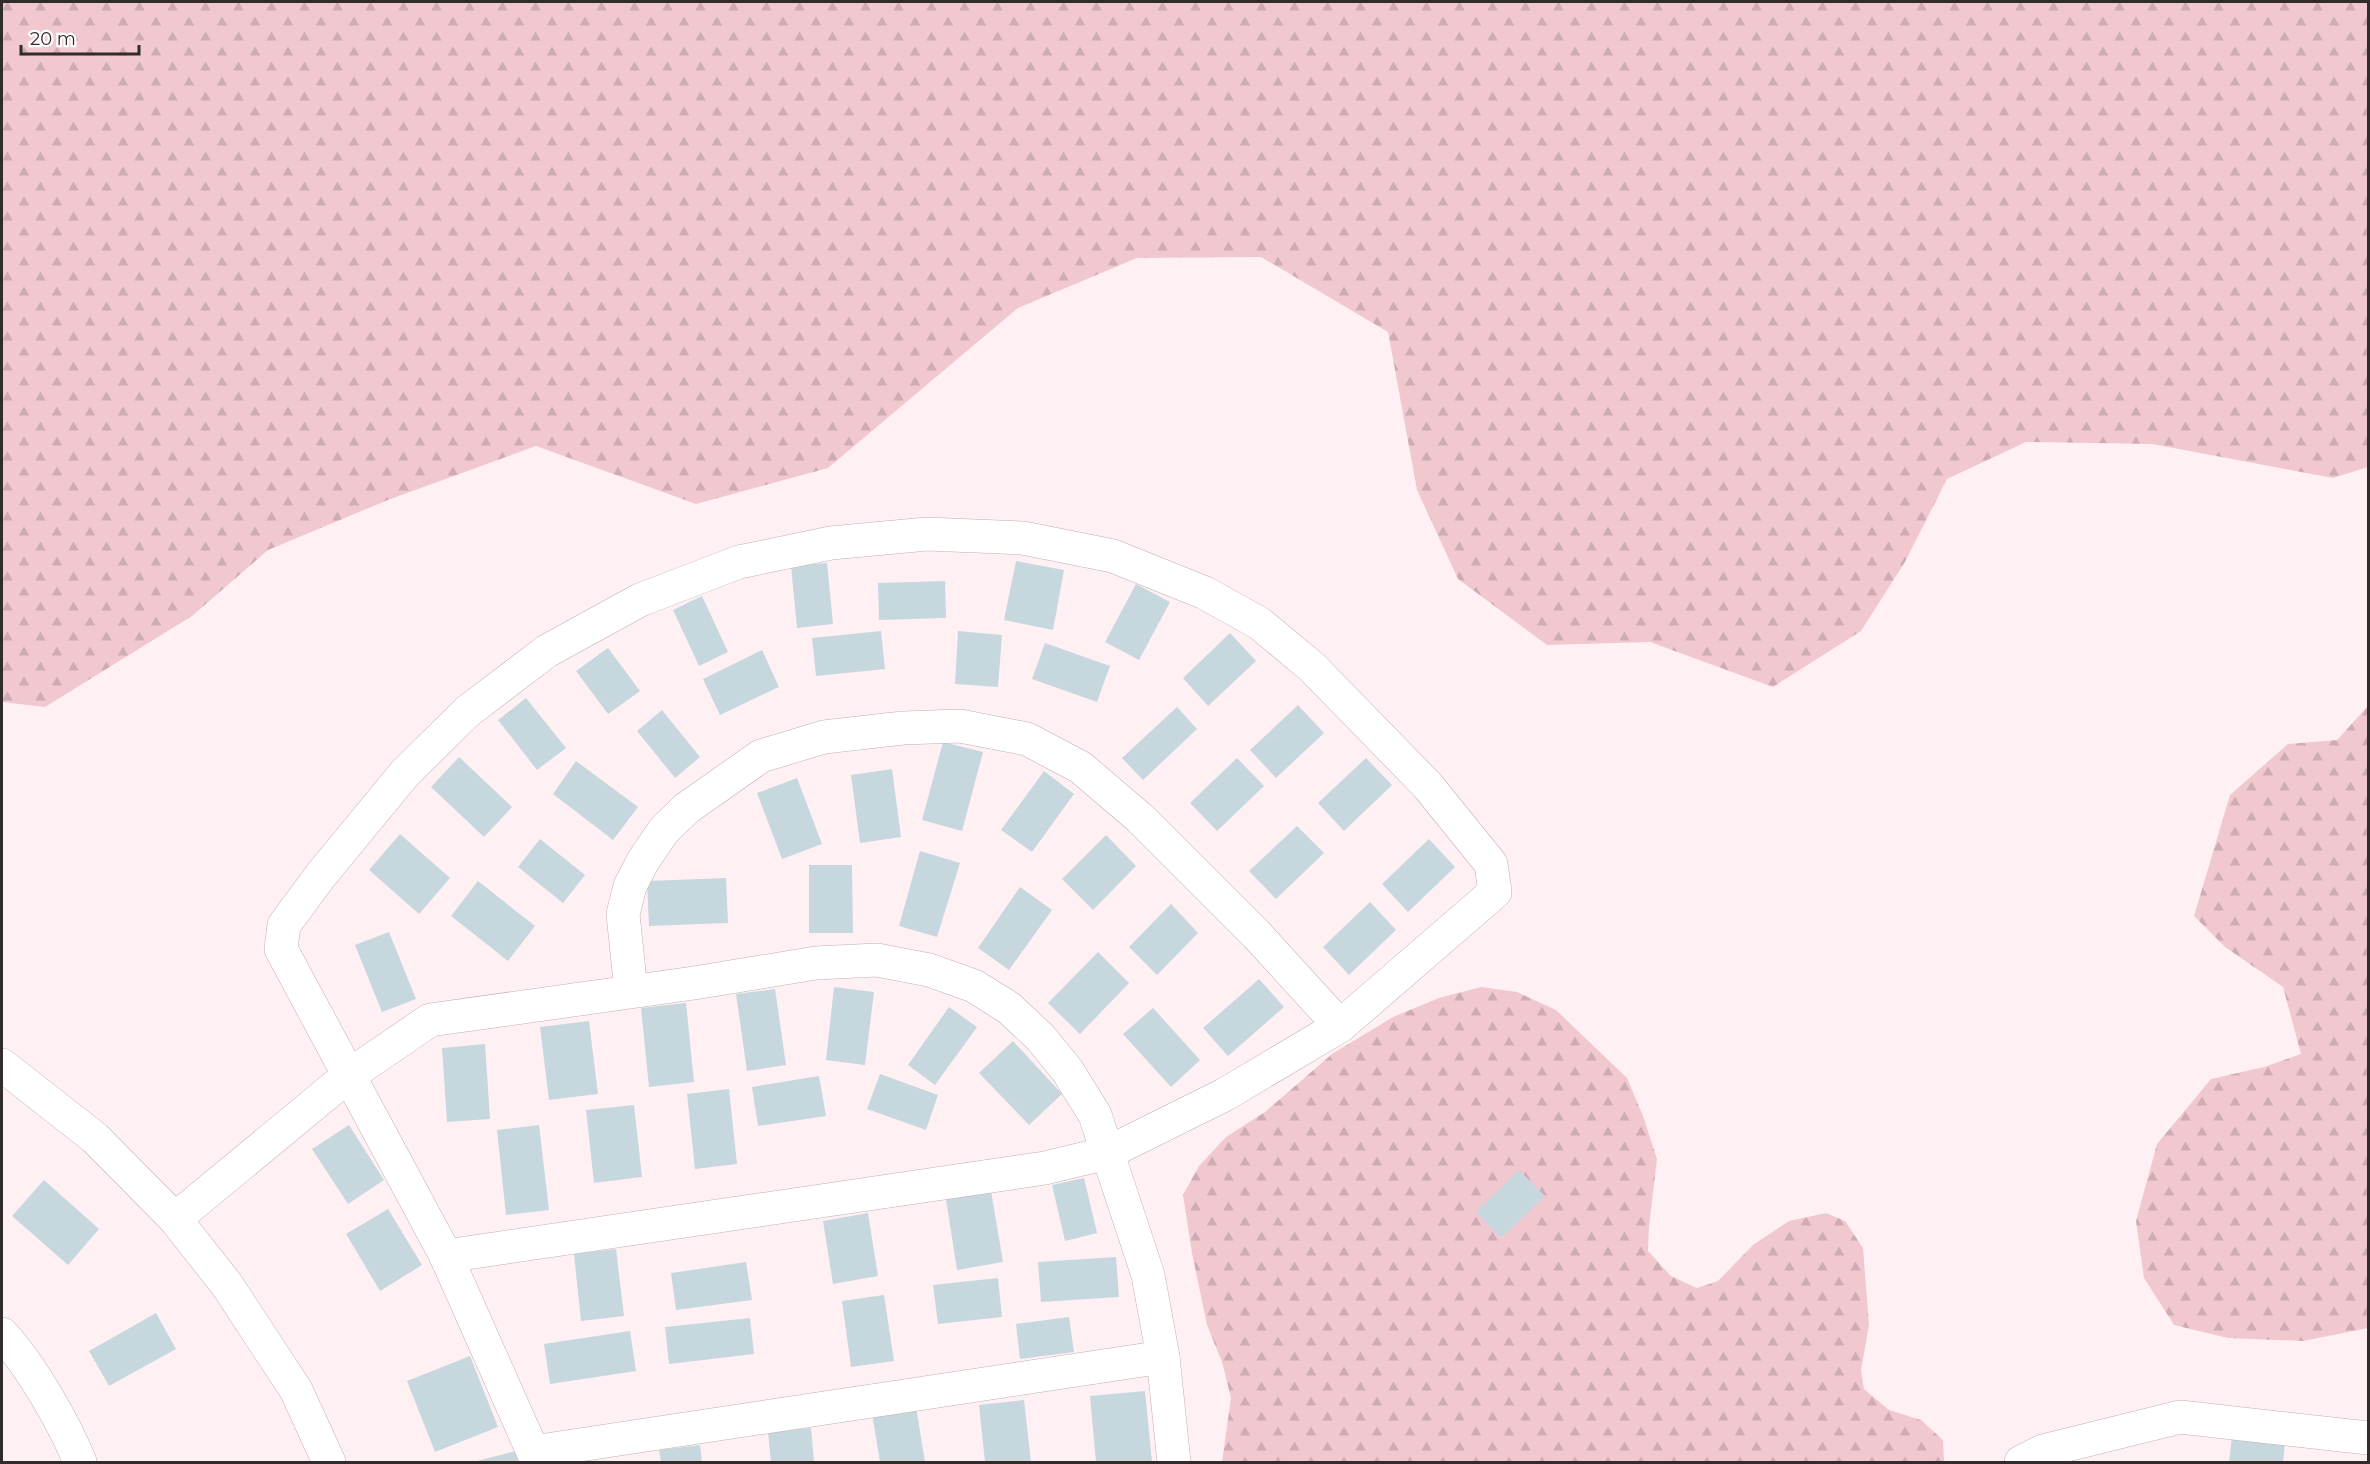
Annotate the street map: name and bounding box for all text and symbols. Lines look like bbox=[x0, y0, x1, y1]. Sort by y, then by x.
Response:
scale bar bbox=[21, 18, 140, 56]
text: 20 m bbox=[30, 28, 76, 50]

